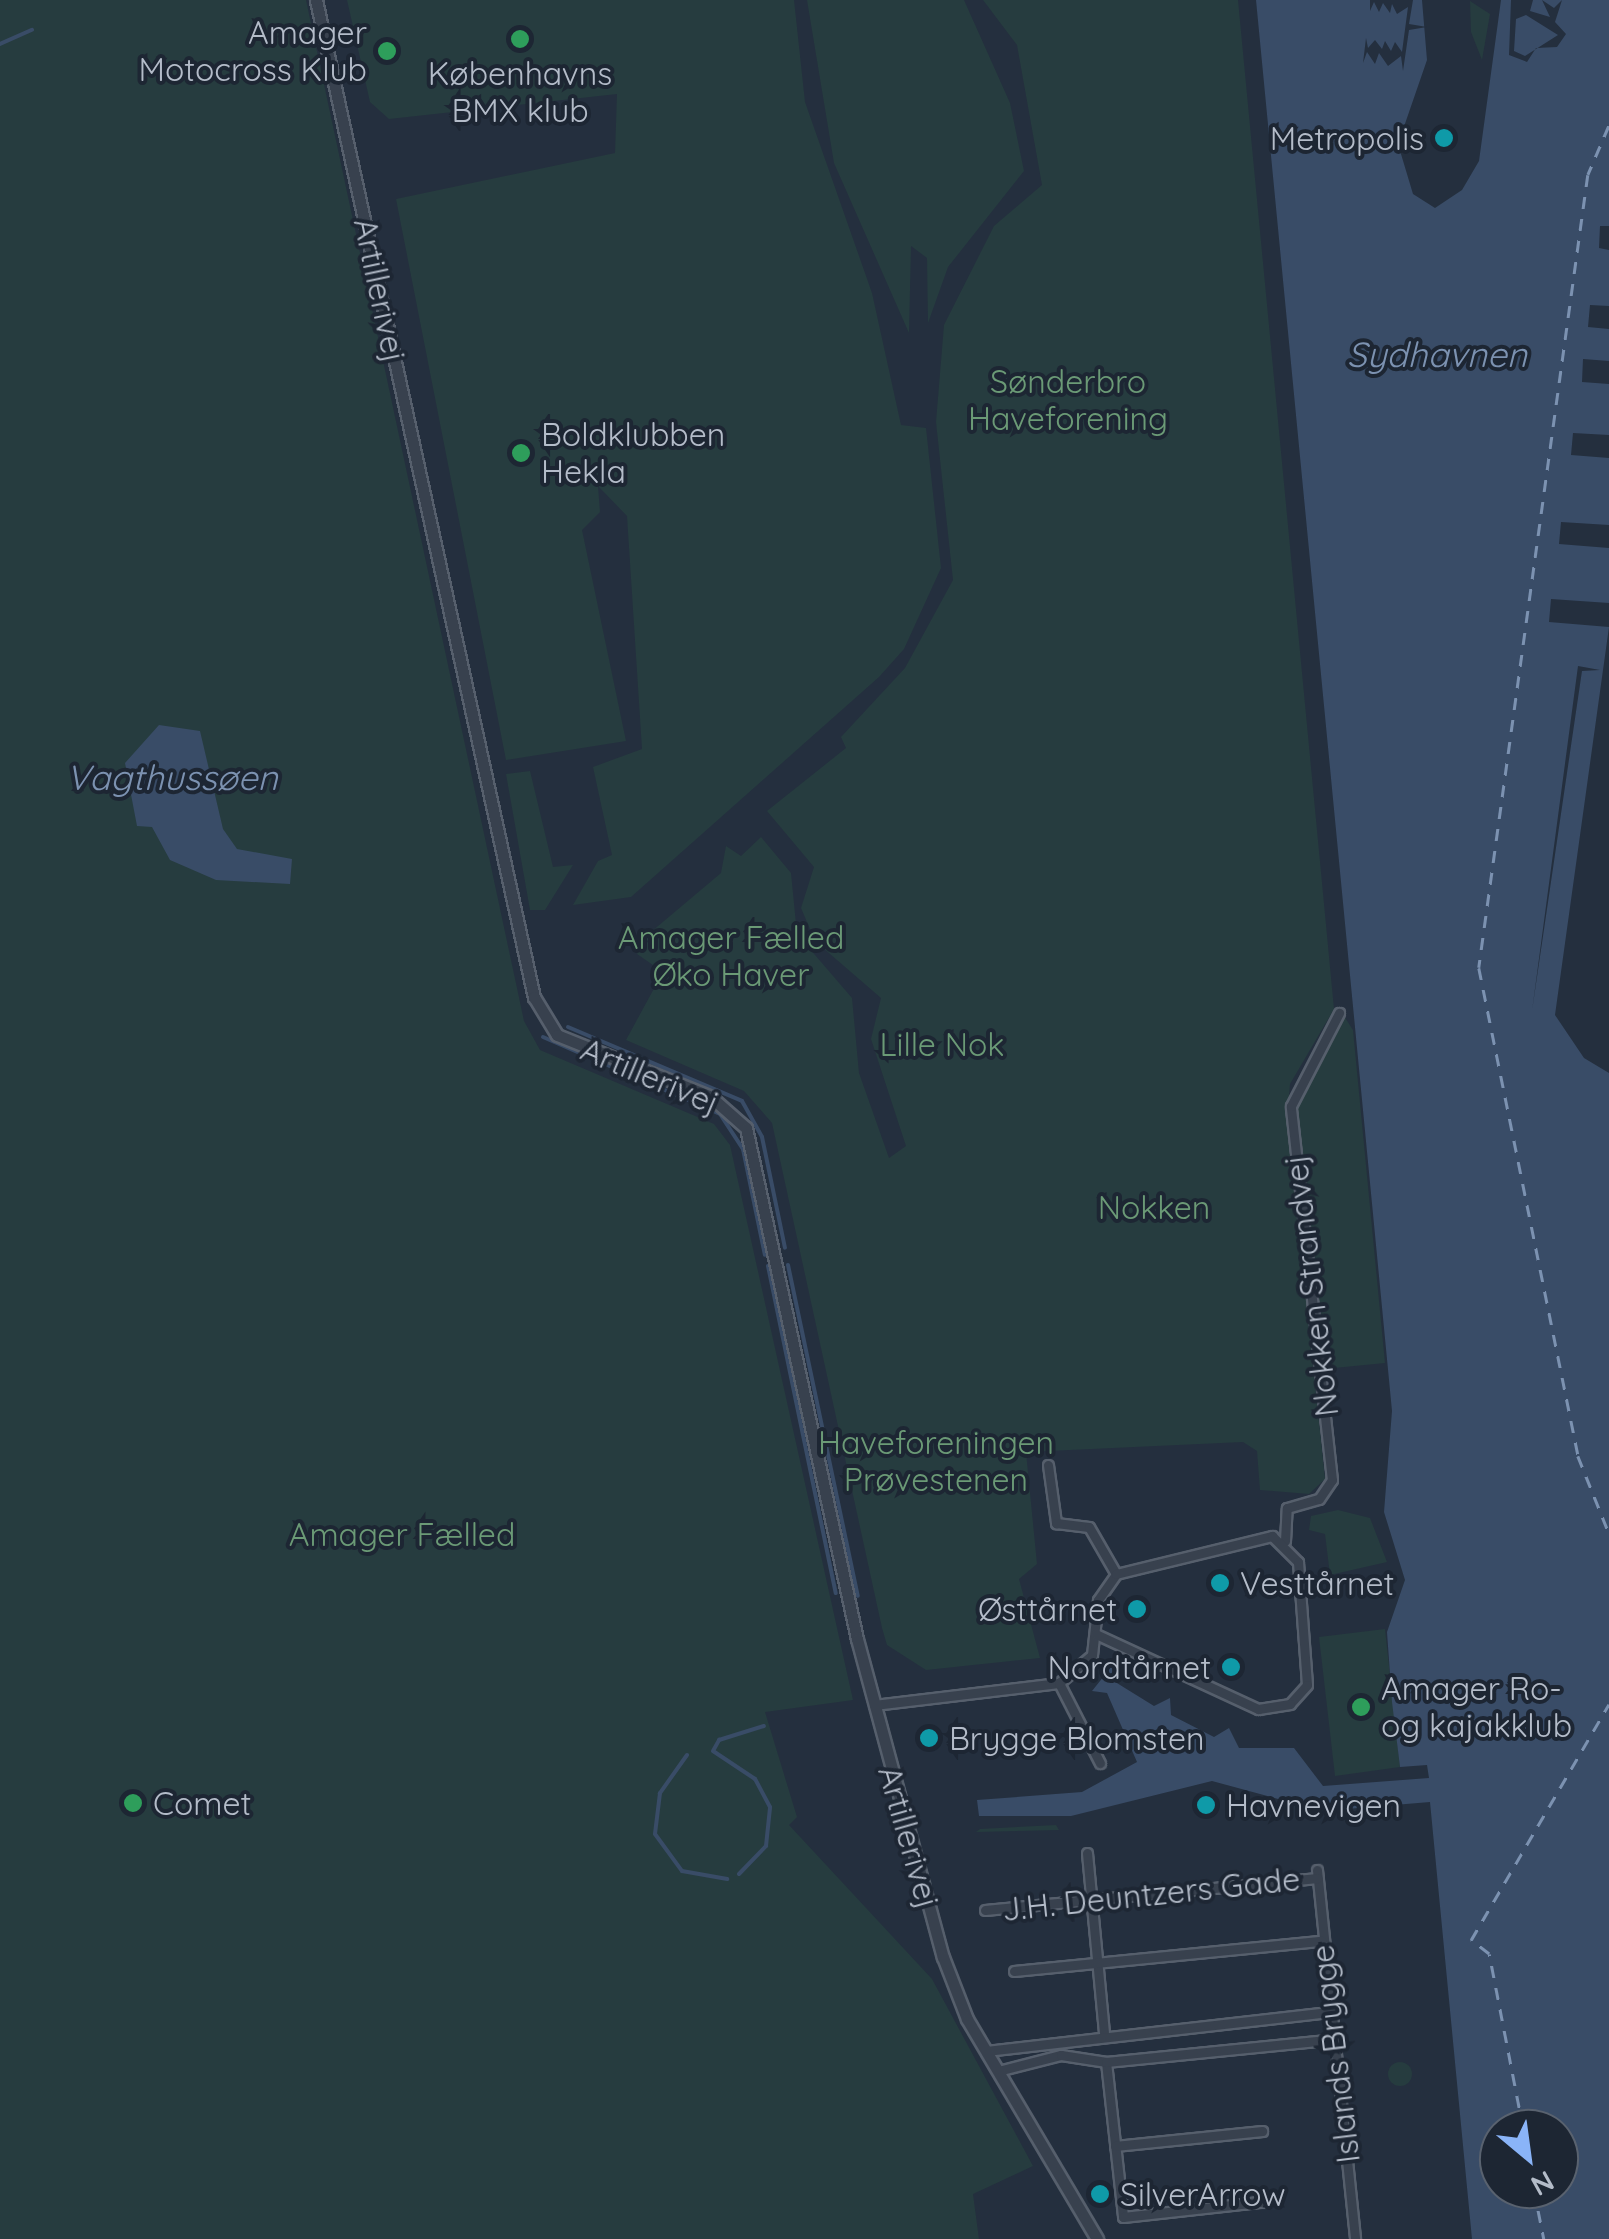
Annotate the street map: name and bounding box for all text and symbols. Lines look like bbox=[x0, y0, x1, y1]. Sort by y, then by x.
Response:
place label: Amager Motocross Klub bbox=[139, 14, 367, 89]
marker: Københavns BMX klub bbox=[509, 28, 531, 50]
marker: Amager Motocross Klub bbox=[376, 40, 398, 62]
place label: Københavns BMX klub bbox=[428, 55, 612, 130]
place label: Metropolis bbox=[1270, 119, 1424, 157]
marker: Metropolis bbox=[1433, 127, 1455, 149]
street label: Artillerivej bbox=[346, 215, 414, 365]
water label: Sydhavnen bbox=[1347, 333, 1527, 375]
park label: Sønderbro Haveforening bbox=[968, 363, 1168, 438]
place label: Boldklubben Hekla bbox=[541, 416, 725, 491]
marker: Boldklubben Hekla bbox=[510, 442, 532, 464]
water label: Vagthussøen bbox=[66, 756, 278, 798]
park label: Amager Fælled Øko Haver bbox=[618, 919, 844, 994]
park label: Lille Nok bbox=[880, 1025, 1004, 1063]
street label: Artillerivej bbox=[575, 1030, 725, 1122]
street label: Nokken Strandvej bbox=[1276, 1153, 1346, 1419]
park label: Nokken bbox=[1098, 1188, 1210, 1226]
park label: Haveforeningen Prøvestenen bbox=[818, 1424, 1054, 1499]
park label: Amager Fælled bbox=[289, 1515, 515, 1553]
place label: Vesttårnet bbox=[1240, 1564, 1394, 1602]
marker: Vesttårnet bbox=[1209, 1572, 1231, 1594]
place label: Østtårnet bbox=[978, 1590, 1117, 1628]
marker: Østtårnet bbox=[1126, 1598, 1148, 1620]
place label: Nordtårnet bbox=[1047, 1648, 1211, 1686]
marker: Nordtårnet bbox=[1220, 1656, 1242, 1678]
place label: Amager Ro- og kajakklub bbox=[1381, 1670, 1572, 1745]
marker: Amager Ro- og kajakklub bbox=[1350, 1696, 1372, 1718]
place label: Brygge Blomsten bbox=[949, 1719, 1205, 1757]
marker: Brygge Blomsten bbox=[918, 1727, 940, 1749]
street label: Artillerivej bbox=[870, 1762, 948, 1912]
place label: Comet bbox=[153, 1784, 251, 1822]
place label: Havnevigen bbox=[1226, 1786, 1401, 1824]
marker: Comet bbox=[122, 1792, 144, 1814]
marker: Havnevigen bbox=[1195, 1794, 1217, 1816]
street label: J.H. Deuntzers Gade bbox=[1000, 1859, 1302, 1929]
street label: Islands Brygge bbox=[1303, 1943, 1367, 2165]
north arrow bbox=[1479, 2109, 1579, 2209]
text: N bbox=[1525, 2164, 1560, 2204]
place label: SilverArrow bbox=[1120, 2175, 1286, 2213]
marker: SilverArrow bbox=[1089, 2183, 1111, 2205]

